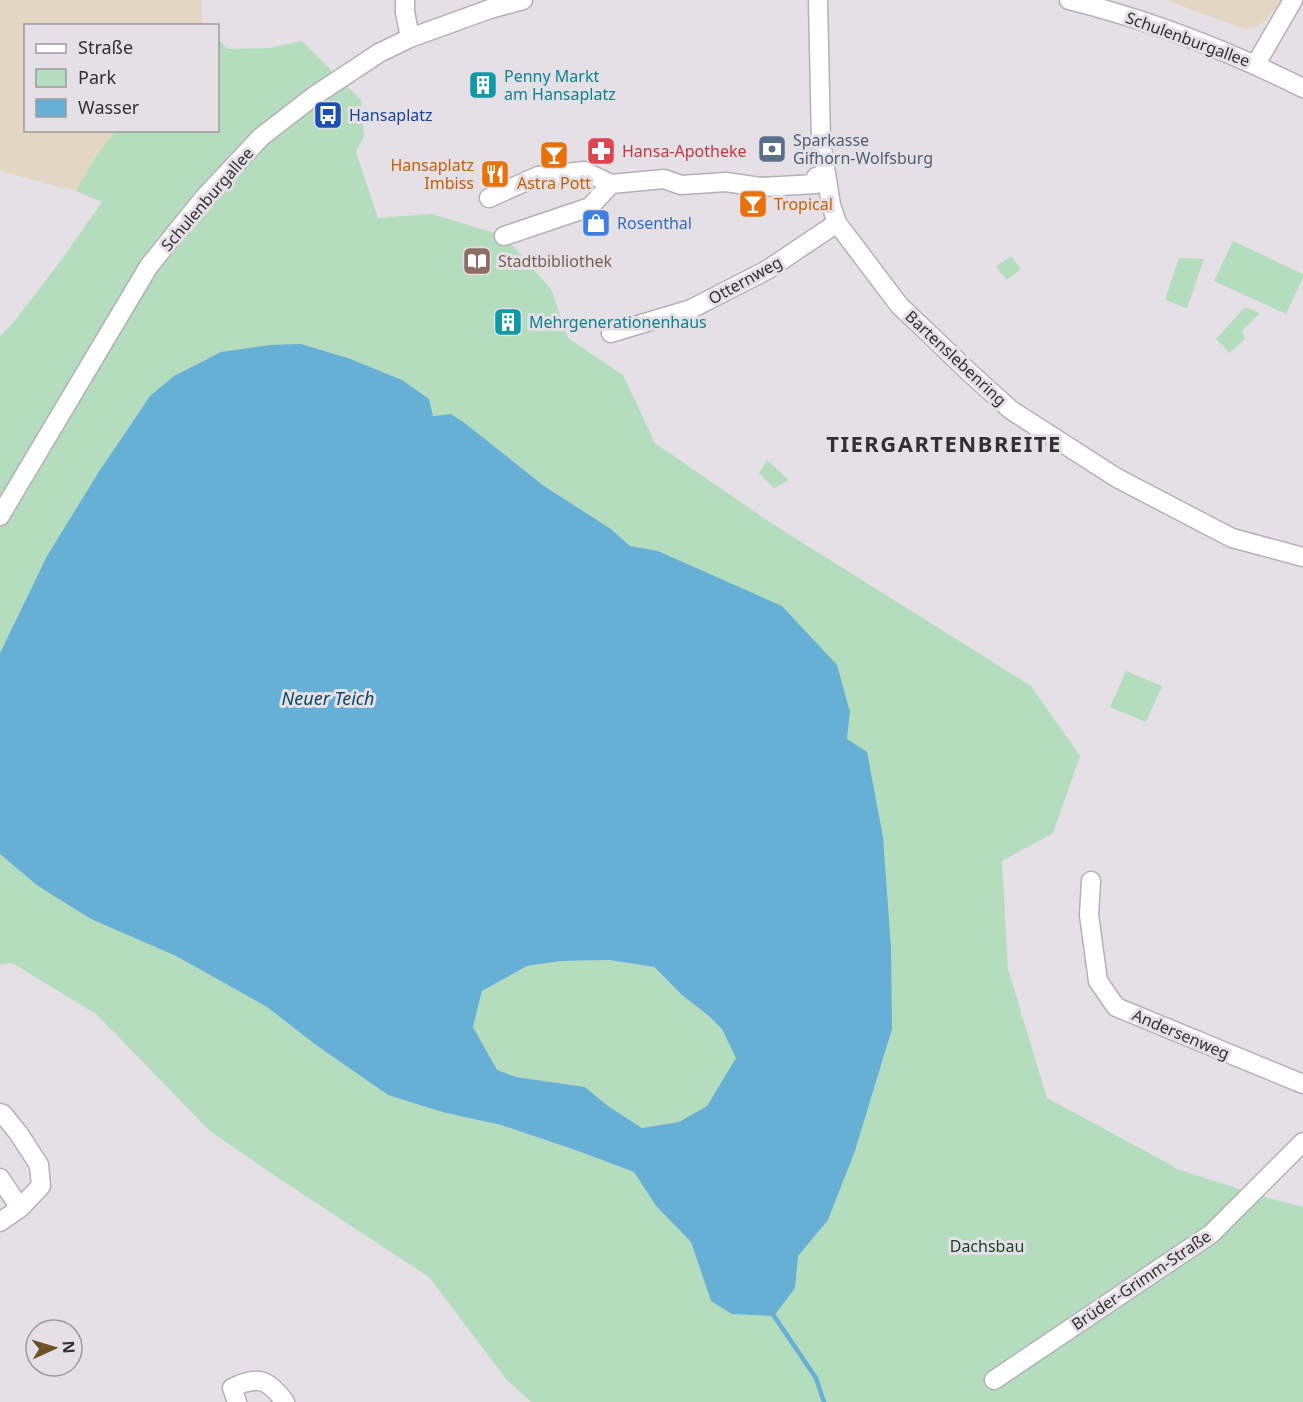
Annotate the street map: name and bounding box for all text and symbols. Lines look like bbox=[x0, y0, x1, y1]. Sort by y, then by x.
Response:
street label: Schulenburgallee bbox=[1123, 6, 1253, 72]
legend bbox=[24, 24, 219, 132]
text: Straße bbox=[78, 35, 133, 59]
text: Park bbox=[78, 65, 116, 89]
place label: Penny Markt am Hansaplatz bbox=[504, 65, 616, 105]
building icon: Penny Markt am Hansaplatz bbox=[467, 69, 499, 101]
text: Wasser bbox=[78, 95, 140, 119]
bus stop icon: Hansaplatz bbox=[312, 99, 344, 131]
place label: Hansaplatz bbox=[349, 104, 433, 126]
place label: Sparkasse Gifhorn-Wolfsburg bbox=[793, 129, 933, 169]
bank icon: Sparkasse Gifhorn-Wolfsburg bbox=[756, 133, 788, 165]
pharmacy icon: Hansa-Apotheke bbox=[585, 135, 617, 167]
bar icon: Astra Pott bbox=[538, 139, 570, 171]
place label: Hansa-Apotheke bbox=[622, 140, 747, 162]
street label: Schulenburgallee bbox=[156, 143, 258, 255]
place label: Hansaplatz Imbiss bbox=[390, 154, 474, 194]
restaurant icon: Hansaplatz Imbiss bbox=[479, 158, 511, 190]
place label: Astra Pott bbox=[517, 172, 591, 194]
bar icon: Tropical bbox=[737, 188, 769, 220]
place label: Tropical bbox=[774, 193, 833, 215]
shop icon: Rosenthal bbox=[580, 207, 612, 239]
place label: Rosenthal bbox=[617, 212, 692, 234]
library icon: Stadtbibliothek bbox=[461, 245, 493, 277]
place label: Stadtbibliothek bbox=[498, 250, 613, 272]
street label: Otternweg bbox=[704, 251, 786, 309]
street label: Bartenslebenring bbox=[901, 305, 1011, 411]
building icon: Mehrgenerationenhaus bbox=[492, 306, 524, 338]
place label: Mehrgenerationenhaus bbox=[529, 311, 707, 333]
district label: TIERGARTENBREITE bbox=[826, 428, 1062, 458]
water label: Neuer Teich bbox=[282, 686, 374, 710]
street label: Andersenweg bbox=[1129, 1004, 1233, 1064]
street label: Brüder-Grimm-Straße bbox=[1067, 1225, 1215, 1335]
park label: Dachsbau bbox=[950, 1235, 1024, 1257]
north arrow bbox=[24, 1318, 84, 1378]
text: N bbox=[58, 1340, 80, 1354]

